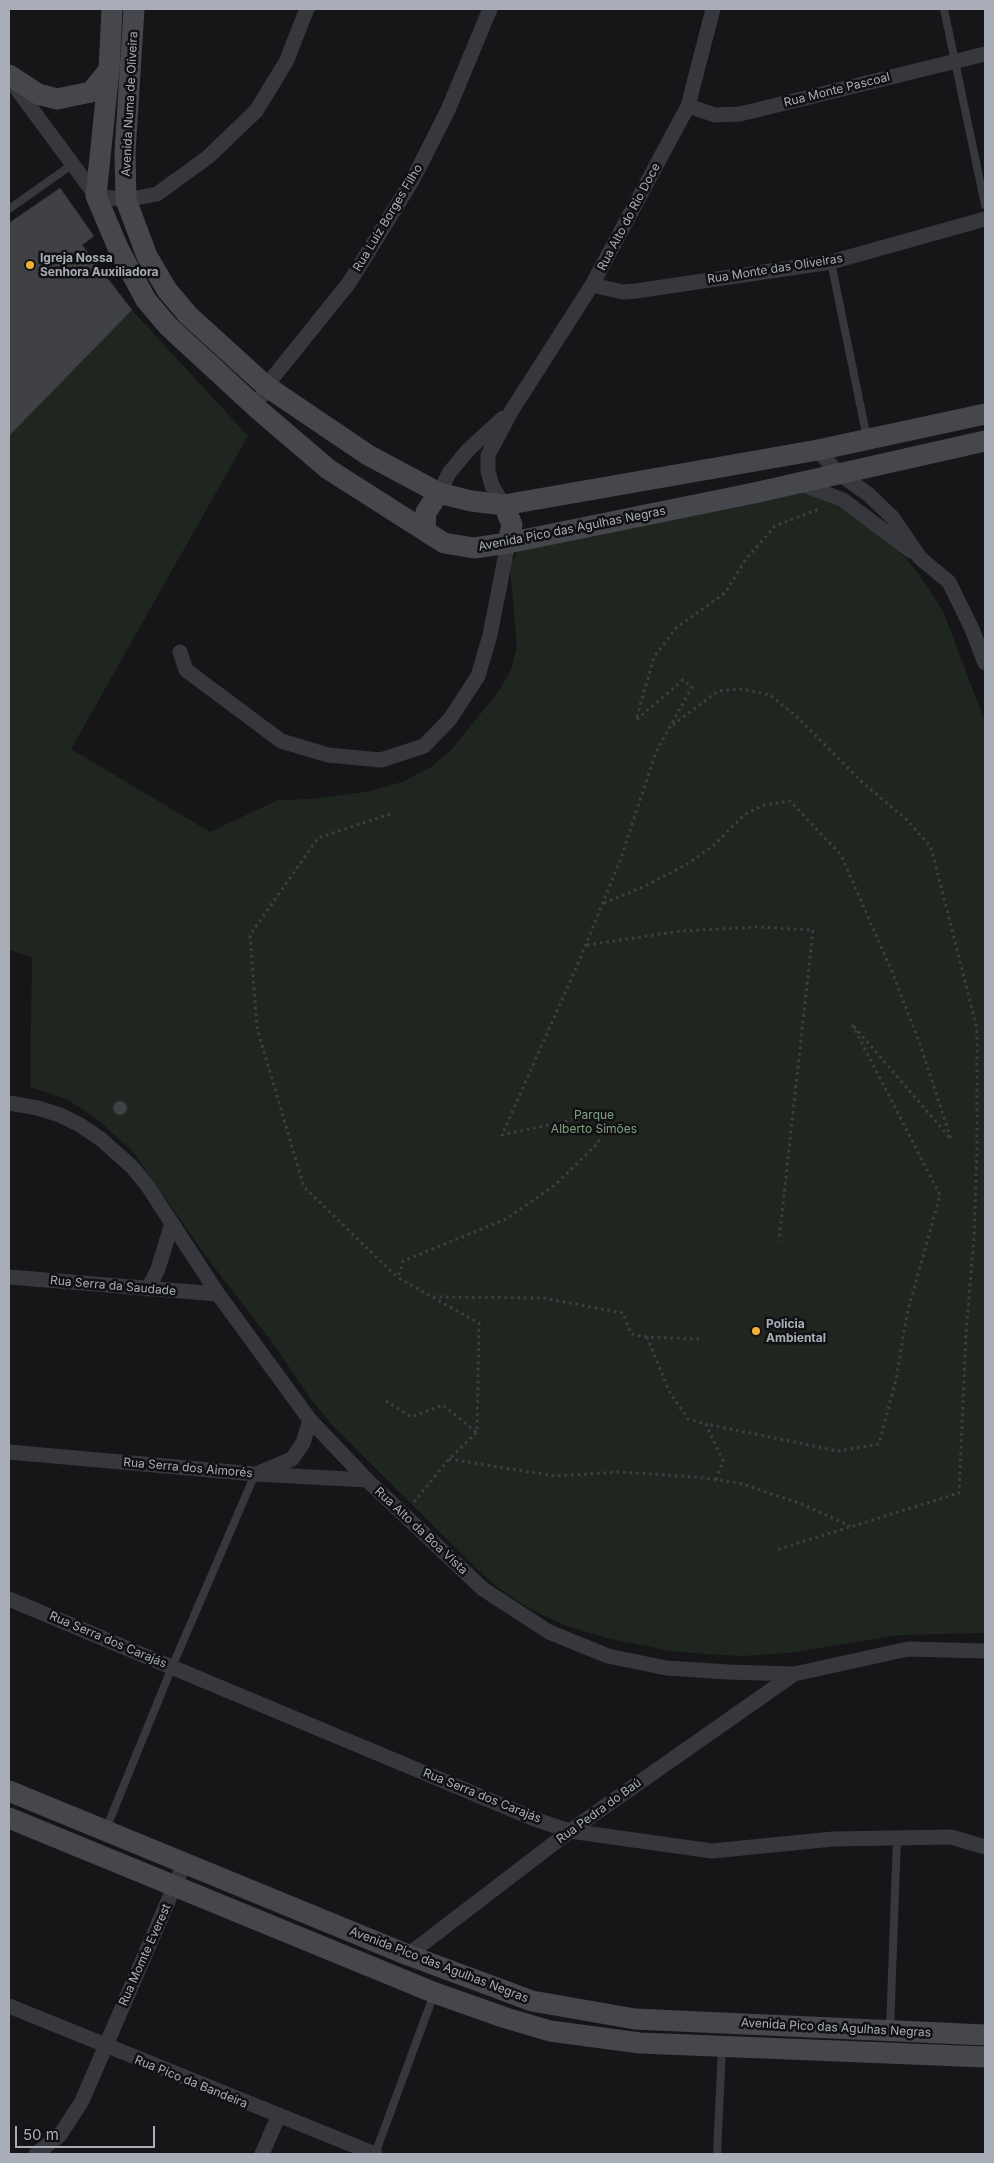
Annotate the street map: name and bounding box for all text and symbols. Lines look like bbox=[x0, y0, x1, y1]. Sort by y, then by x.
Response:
street label: Avenida Numa de Oliveira bbox=[119, 31, 141, 177]
street label: Rua Monte Pascoal bbox=[782, 70, 892, 110]
street label: Rua Alto do Rio Doce bbox=[595, 161, 663, 273]
street label: Rua Luíz Borges Filho bbox=[350, 162, 426, 274]
place label: Igreja Nossa Senhora Auxiliadora bbox=[40, 251, 159, 279]
street label: Rua Monte das Oliveiras bbox=[706, 251, 844, 287]
marker: Igreja Nossa Senhora Auxiliadora bbox=[24, 259, 36, 271]
street label: Avenida Pico das Agulhas Negras bbox=[477, 504, 667, 554]
park label: Parque Alberto Simões bbox=[551, 1108, 637, 1136]
street label: Rua Serra da Saudade bbox=[49, 1273, 177, 1299]
place label: Policia Ambiental bbox=[766, 1317, 826, 1345]
marker: Policia Ambiental bbox=[750, 1325, 762, 1337]
street label: Rua Serra dos Aimorés bbox=[123, 1455, 253, 1481]
street label: Rua Alto da Boa Vista bbox=[372, 1484, 470, 1578]
street label: Rua Serra dos Carajás bbox=[47, 1609, 169, 1671]
street label: Rua Serra dos Carajás bbox=[421, 1766, 543, 1826]
street label: Rua Pedra do Baú bbox=[554, 1775, 644, 1847]
street label: Rua Momte Everest bbox=[116, 1902, 174, 2008]
street label: Avenida Pico das Agulhas Negras bbox=[348, 1924, 530, 2006]
street label: Avenida Pico das Agulhas Negras bbox=[741, 2016, 931, 2040]
street label: Rua Pico da Bandeira bbox=[132, 2053, 250, 2111]
scale bar bbox=[18, 2116, 158, 2148]
text: 50 m bbox=[23, 2125, 59, 2144]

